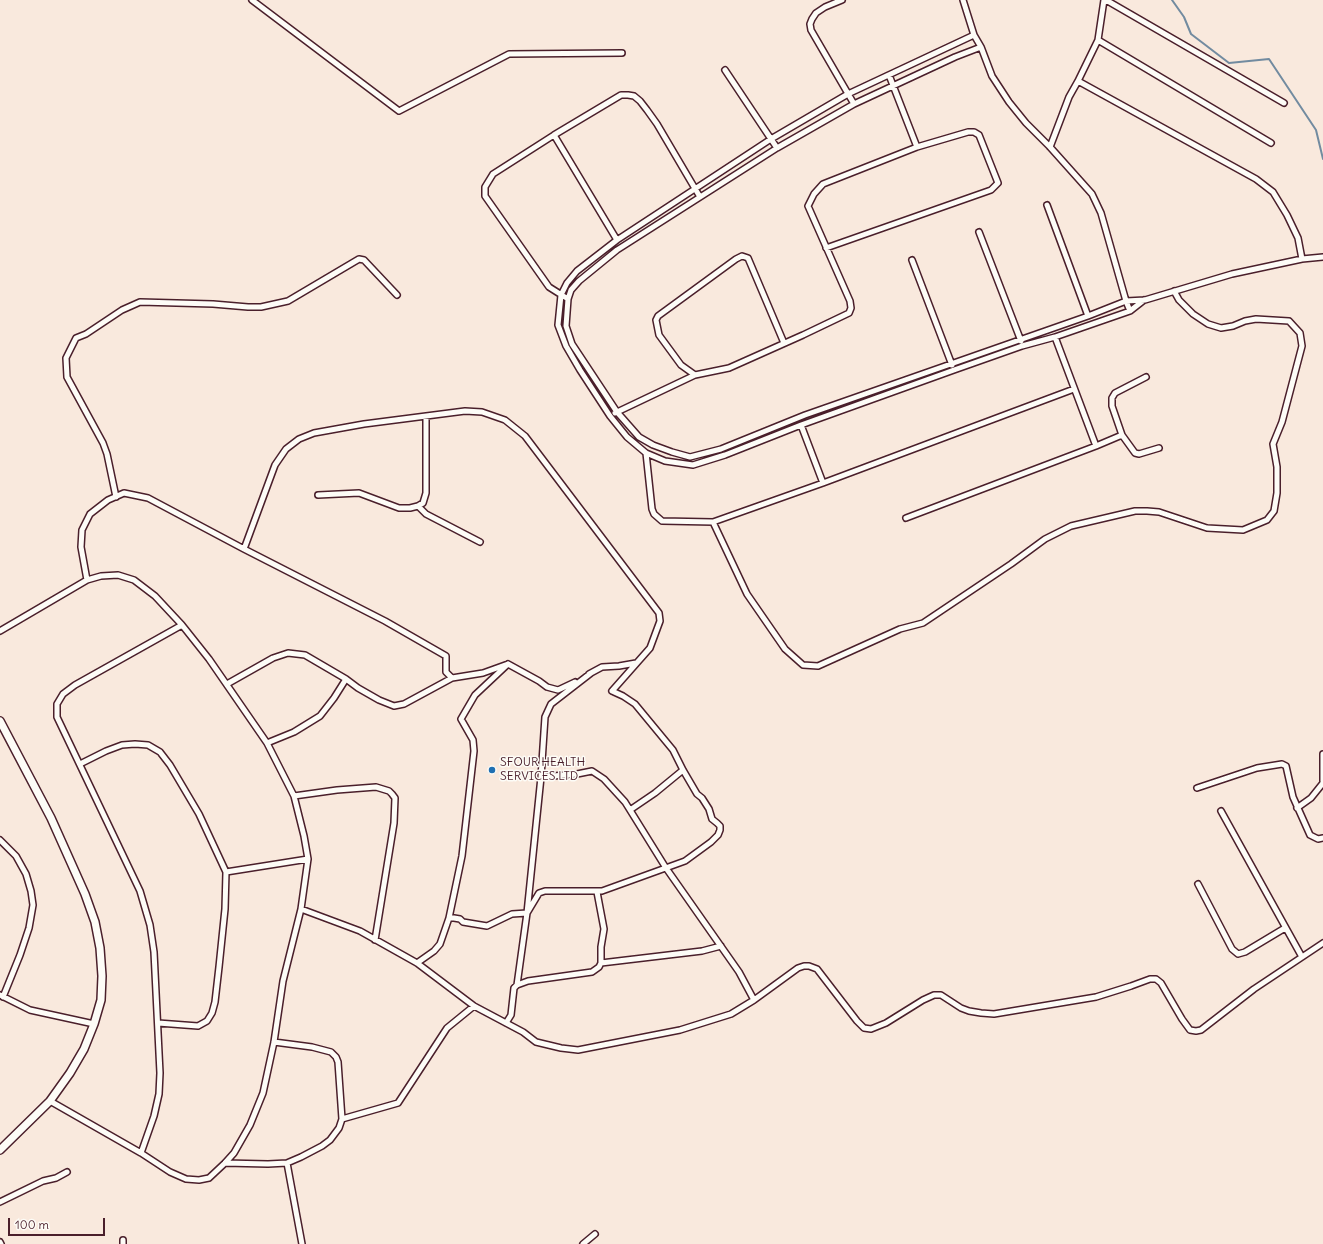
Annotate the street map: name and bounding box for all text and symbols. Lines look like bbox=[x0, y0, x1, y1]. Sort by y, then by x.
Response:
place label: SFOUR HEALTH SERVICES LTD bbox=[500, 756, 585, 784]
marker: SFOUR HEALTH SERVICES LTD bbox=[487, 765, 497, 775]
scale bar bbox=[10, 1210, 107, 1236]
text: 100 m bbox=[15, 1217, 49, 1232]

